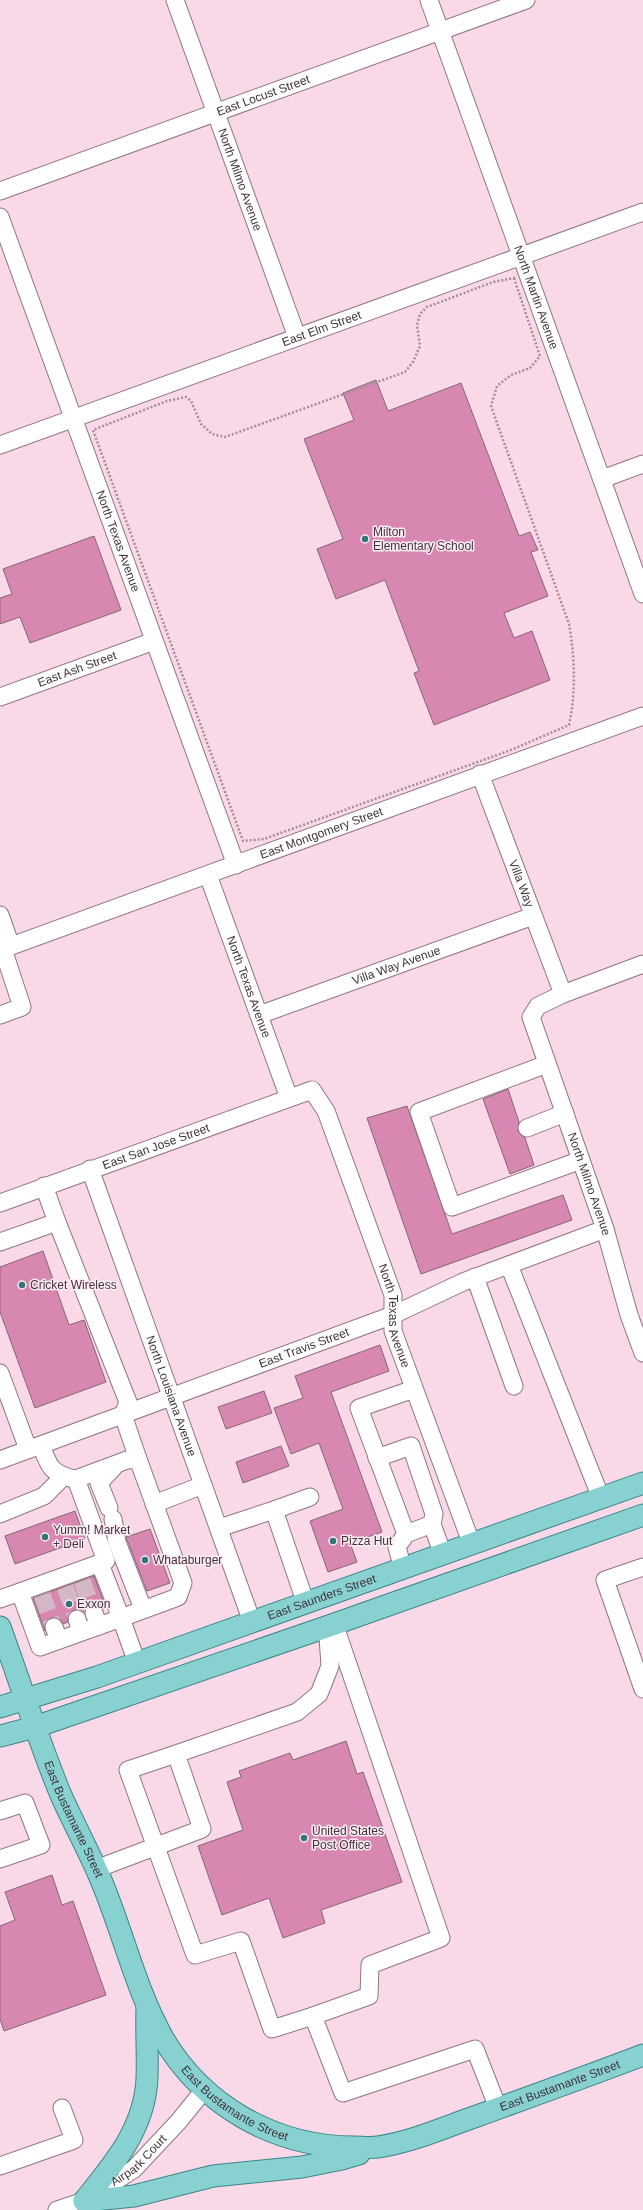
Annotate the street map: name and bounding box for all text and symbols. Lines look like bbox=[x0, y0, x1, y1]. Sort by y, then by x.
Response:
street label: East Locust Street bbox=[215, 72, 312, 119]
street label: North Milmo Avenue bbox=[215, 126, 265, 233]
street label: North Martin Avenue bbox=[511, 243, 561, 351]
street label: East Elm Street bbox=[280, 307, 364, 349]
street label: North Texas Avenue bbox=[93, 488, 143, 594]
place label: Milton Elementary School bbox=[373, 525, 474, 553]
marker: Milton Elementary School bbox=[360, 534, 370, 544]
street label: East Ash Street bbox=[36, 648, 119, 690]
street label: East Montgomery Street bbox=[258, 804, 385, 862]
street label: Villa Way bbox=[506, 858, 537, 909]
street label: North Texas Avenue bbox=[224, 934, 274, 1040]
street label: Villa Way Avenue bbox=[350, 943, 443, 988]
street label: East San Jose Street bbox=[101, 1120, 212, 1172]
street label: North Milmo Avenue bbox=[565, 1131, 614, 1237]
street label: North Texas Avenue bbox=[375, 1262, 413, 1370]
place label: Cricket Wireless bbox=[30, 1278, 117, 1292]
marker: Cricket Wireless bbox=[17, 1280, 27, 1290]
street label: East Travis Street bbox=[257, 1325, 351, 1371]
street label: North Louisiana Avenue bbox=[143, 1334, 199, 1459]
place label: Yumm! Market + Deli bbox=[53, 1523, 131, 1551]
marker: Yumm! Market + Deli bbox=[40, 1532, 50, 1542]
place label: Pizza Hut bbox=[341, 1534, 393, 1548]
marker: Pizza Hut bbox=[328, 1536, 338, 1546]
place label: Whataburger bbox=[153, 1553, 222, 1567]
marker: Whataburger bbox=[140, 1555, 150, 1565]
street label: East Saunders Street bbox=[266, 1571, 379, 1623]
place label: Exxon bbox=[77, 1597, 110, 1611]
marker: Exxon bbox=[64, 1599, 74, 1609]
street label: East Bustamante Street bbox=[41, 1759, 106, 1880]
place label: United States Post Office bbox=[312, 1824, 384, 1852]
marker: United States Post Office bbox=[299, 1833, 309, 1843]
street label: East Bustamante Street bbox=[498, 2057, 623, 2114]
street label: East Bustamante Street bbox=[178, 2063, 290, 2144]
street label: Airpark Court bbox=[108, 2131, 170, 2189]

